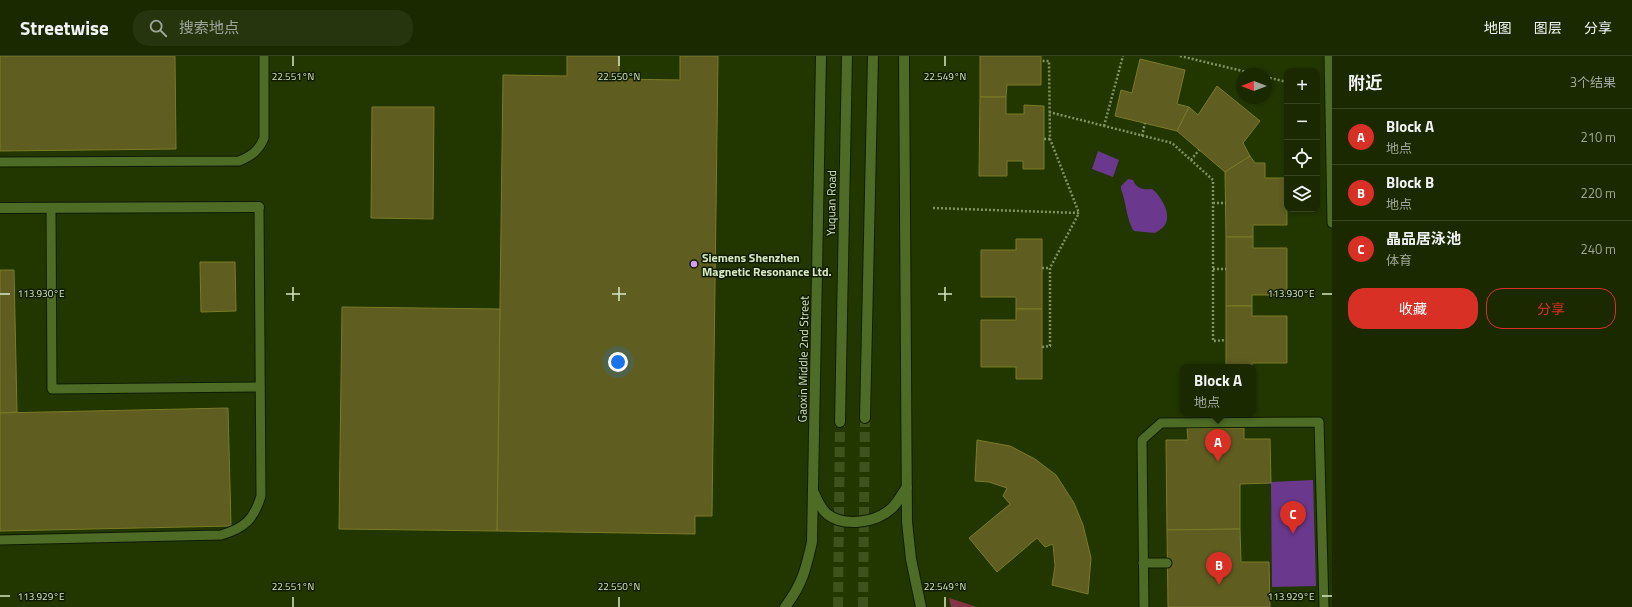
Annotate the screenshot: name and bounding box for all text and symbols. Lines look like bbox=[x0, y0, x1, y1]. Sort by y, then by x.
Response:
search box bbox=[133, 10, 413, 46]
text: Streetwise bbox=[20, 13, 109, 42]
text: 搜索地点 bbox=[179, 16, 239, 39]
icon: search bbox=[147, 17, 169, 39]
text: 地图 bbox=[1484, 17, 1512, 38]
text: 图层 bbox=[1534, 17, 1562, 38]
text: 分享 bbox=[1584, 17, 1612, 38]
north arrow bbox=[1236, 68, 1272, 104]
map controls bbox=[1284, 68, 1320, 212]
button: + bbox=[1284, 68, 1320, 104]
text: 22.551°N bbox=[272, 69, 314, 84]
text: 22.550°N bbox=[598, 69, 640, 84]
text: 22.549°N bbox=[924, 69, 966, 84]
text: 附近 bbox=[1348, 70, 1382, 96]
text: 3个结果 bbox=[1570, 72, 1616, 92]
button: − bbox=[1284, 104, 1320, 140]
text: Block A bbox=[1386, 115, 1434, 138]
text: A bbox=[1357, 127, 1365, 147]
text: 210 m bbox=[1580, 127, 1616, 147]
text: 地点 bbox=[1386, 138, 1412, 158]
button: locate bbox=[1284, 140, 1320, 176]
street label: Yuquan Road bbox=[821, 170, 841, 236]
text: Block B bbox=[1386, 171, 1434, 194]
button: layers bbox=[1284, 176, 1320, 212]
text: B bbox=[1357, 183, 1365, 203]
text: 220 m bbox=[1580, 183, 1616, 203]
text: 地点 bbox=[1386, 194, 1412, 214]
text: 晶品居泳池 bbox=[1386, 227, 1461, 250]
text: C bbox=[1357, 239, 1365, 259]
text: 240 m bbox=[1580, 239, 1616, 259]
place label: Siemens Shenzhen Magnetic Resonance Ltd. bbox=[702, 248, 832, 281]
text: 体育 bbox=[1386, 250, 1412, 270]
marker: Siemens Shenzhen Magnetic Resonance Ltd. bbox=[689, 259, 699, 269]
text: 113.930°E bbox=[18, 286, 65, 301]
text: 113.930°E bbox=[1268, 286, 1315, 301]
button: 收藏 bbox=[1348, 288, 1478, 329]
button: 分享 bbox=[1486, 288, 1616, 329]
street label: Gaoxin Middle 2nd Street bbox=[792, 295, 814, 423]
your location bbox=[608, 352, 628, 372]
popup bbox=[1180, 364, 1256, 416]
text: Block A bbox=[1194, 369, 1242, 392]
text: 地点 bbox=[1194, 392, 1220, 412]
pin: A bbox=[1205, 429, 1231, 462]
pin: C bbox=[1280, 501, 1306, 534]
pin: B bbox=[1206, 552, 1232, 585]
text: 22.551°N bbox=[272, 579, 314, 594]
text: 22.550°N bbox=[598, 579, 640, 594]
text: 22.549°N bbox=[924, 579, 966, 594]
text: 113.929°E bbox=[18, 589, 65, 604]
text: 113.929°E bbox=[1268, 589, 1315, 604]

